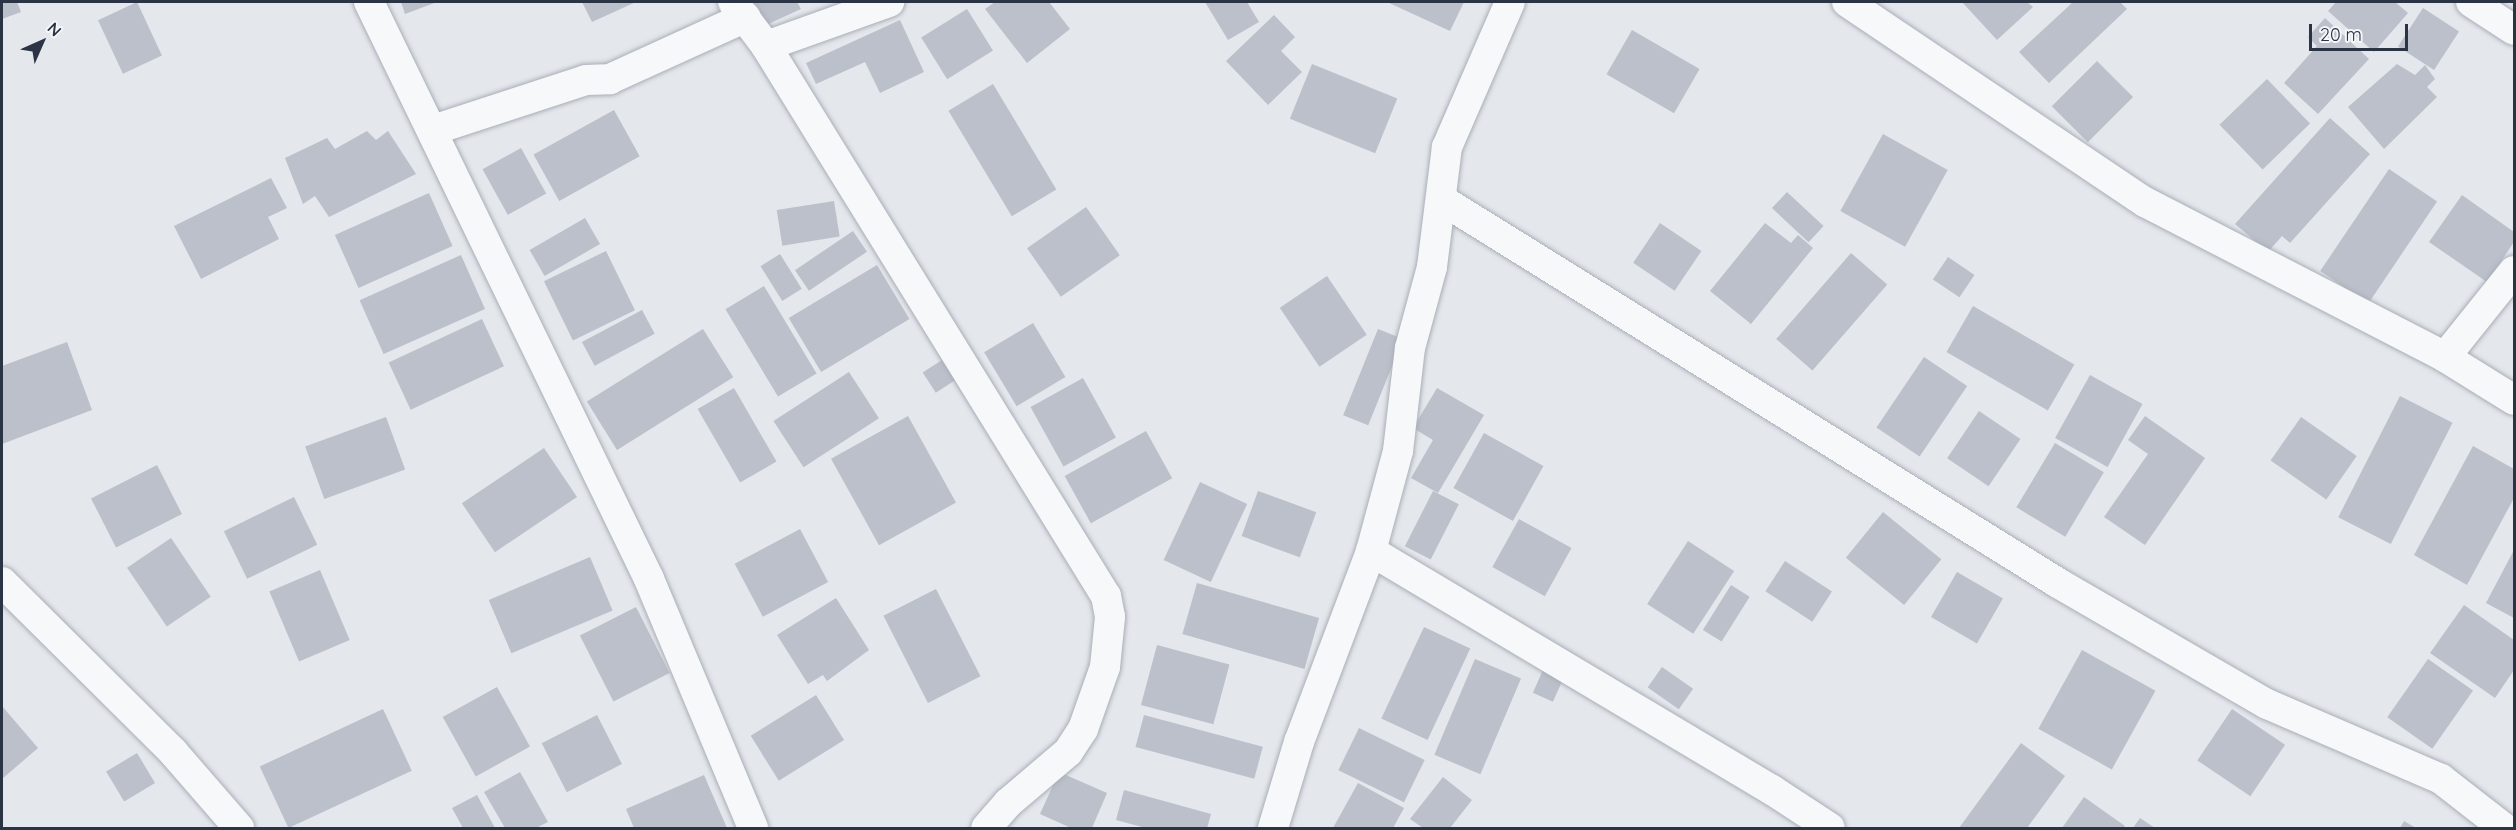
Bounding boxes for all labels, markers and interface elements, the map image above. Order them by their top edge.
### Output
north arrow [12,12,72,72]
scale bar [2312,12,2411,50]
text: N [43,18,66,40]
text: 20 m [2320,23,2362,46]

